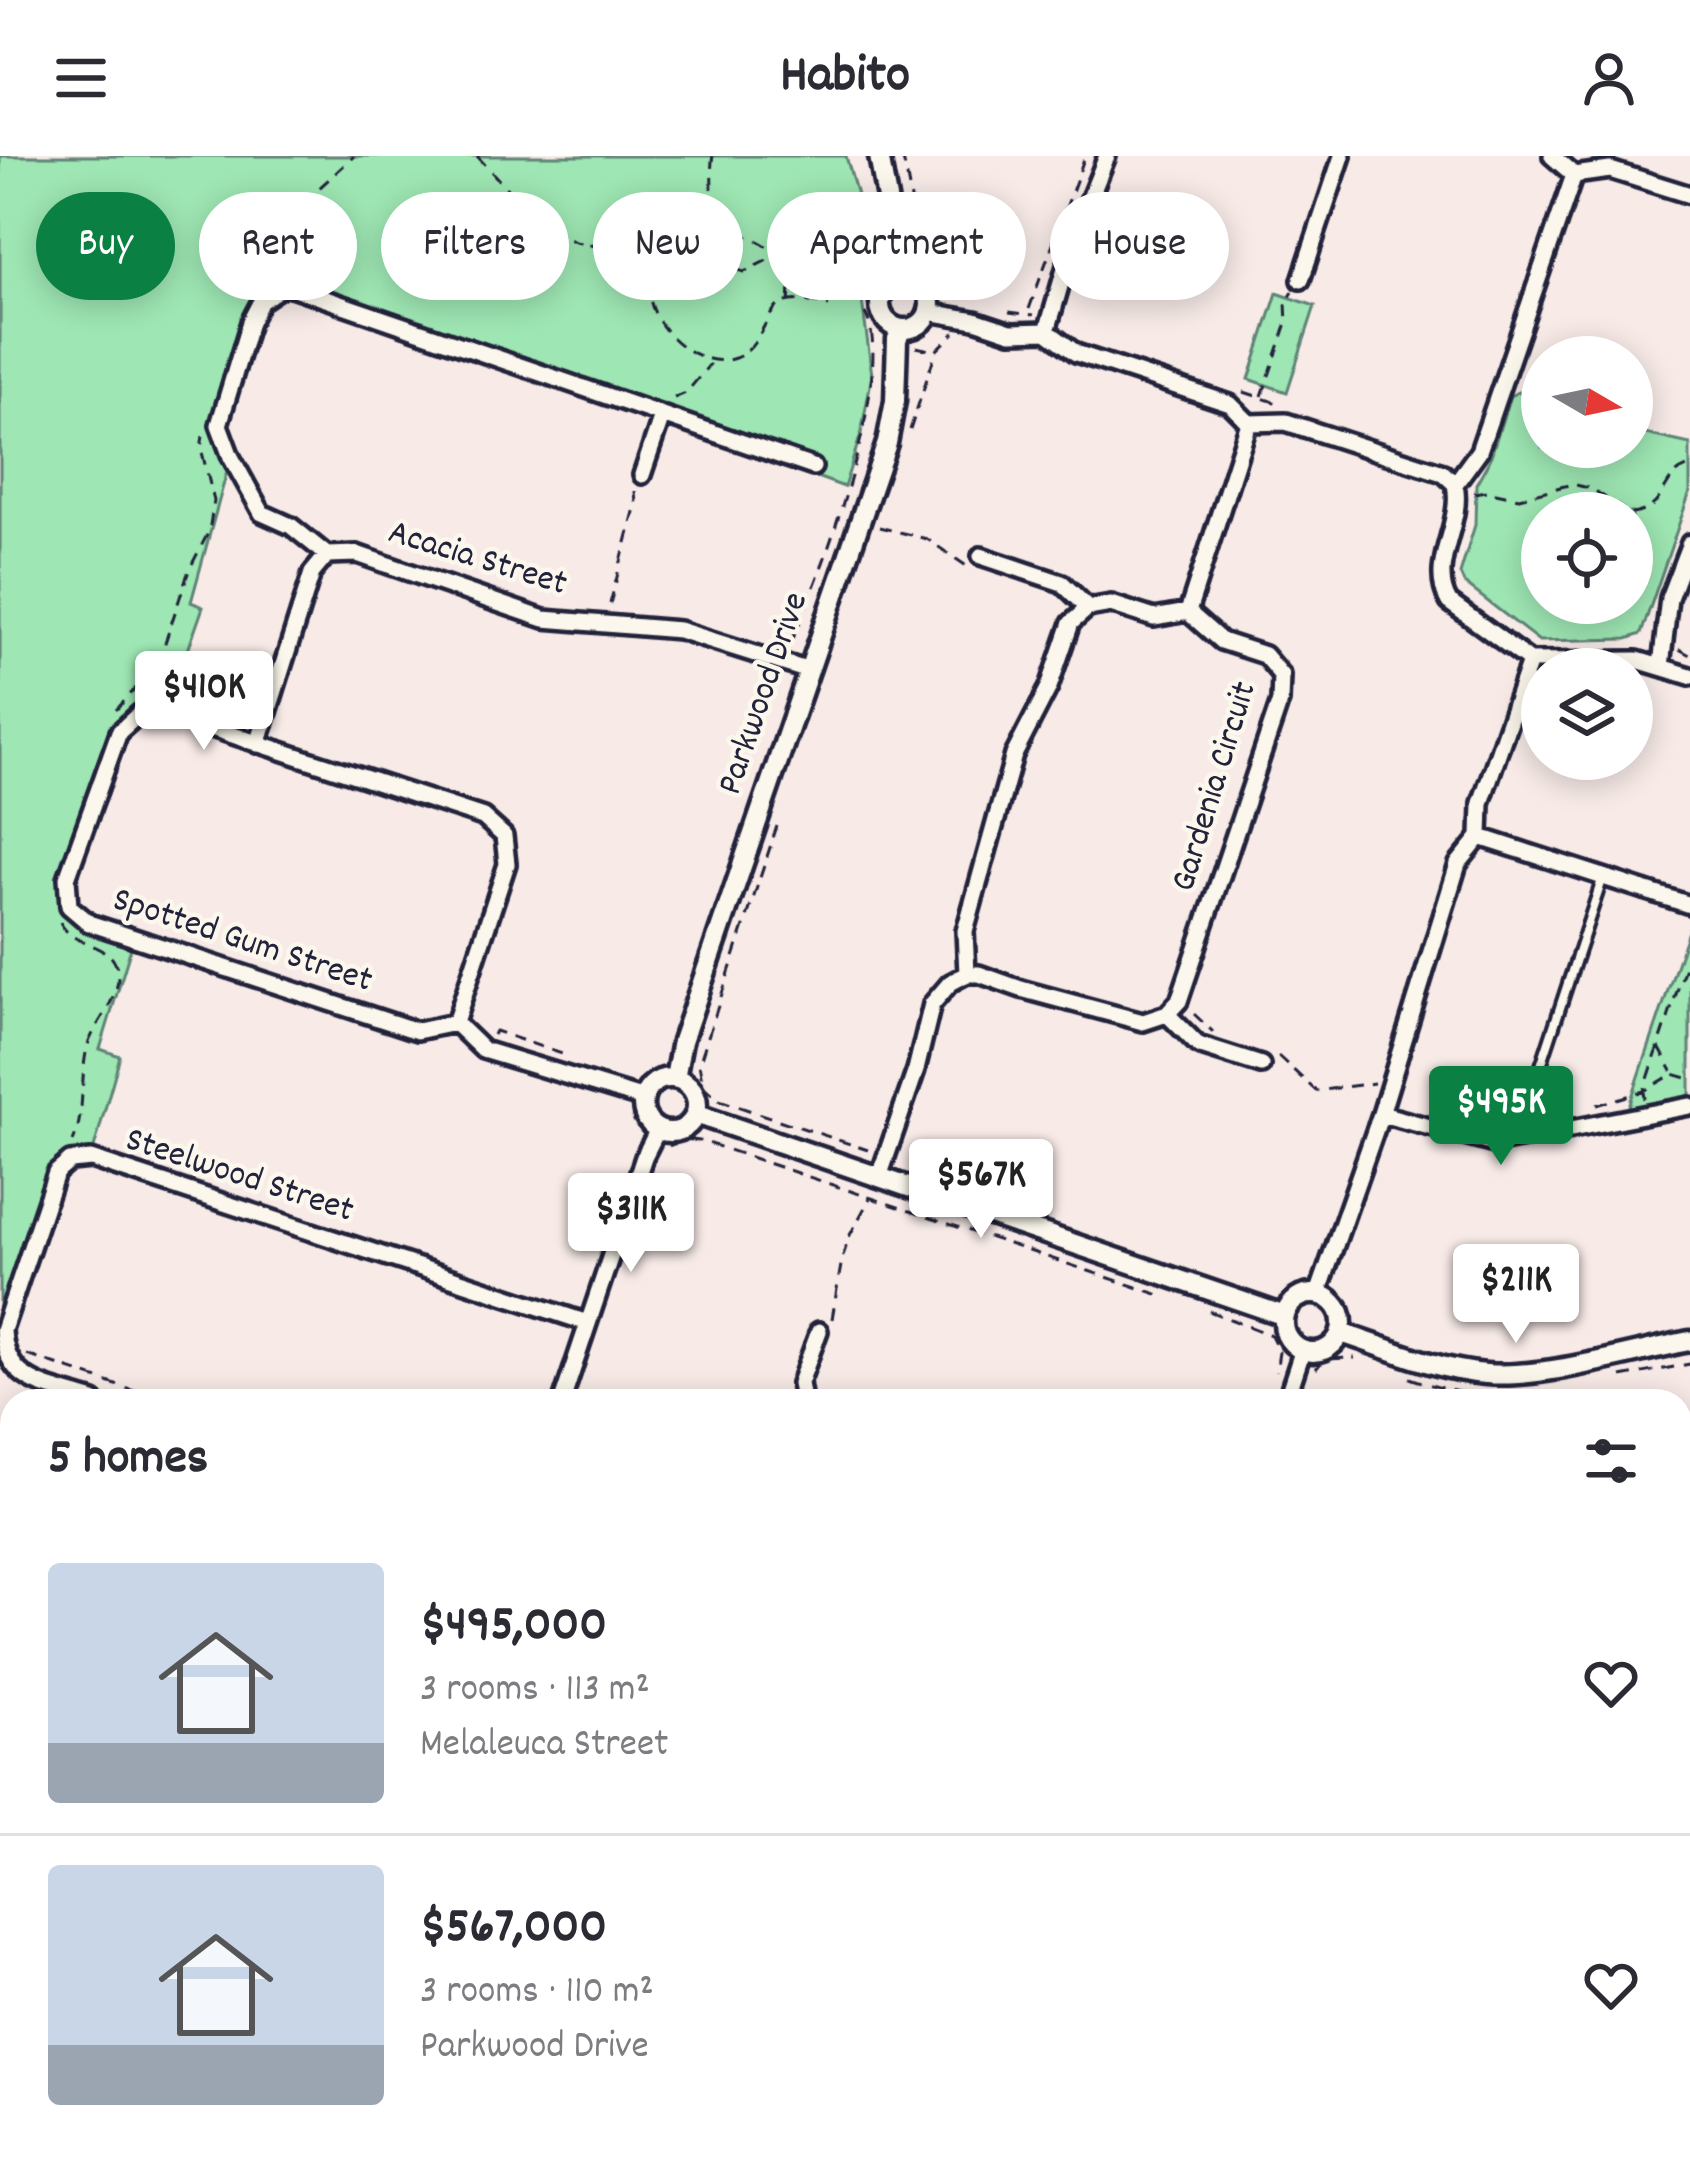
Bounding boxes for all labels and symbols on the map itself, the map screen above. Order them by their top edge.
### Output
north arrow [1521,336,1653,468]
street label: Acacia Street [381,508,573,612]
street label: Parkwood Drive [706,586,824,802]
pin: $410K [120,651,288,753]
street label: Gardenia Circuit [1159,676,1273,898]
street label: Spotted Gum Street [105,876,379,1008]
pin: $495K [1417,1066,1585,1168]
street label: Steelwood Street [118,1116,360,1238]
pin: $567K [897,1139,1065,1241]
pin: $311K [547,1173,715,1275]
pin: $211K [1432,1244,1600,1346]

